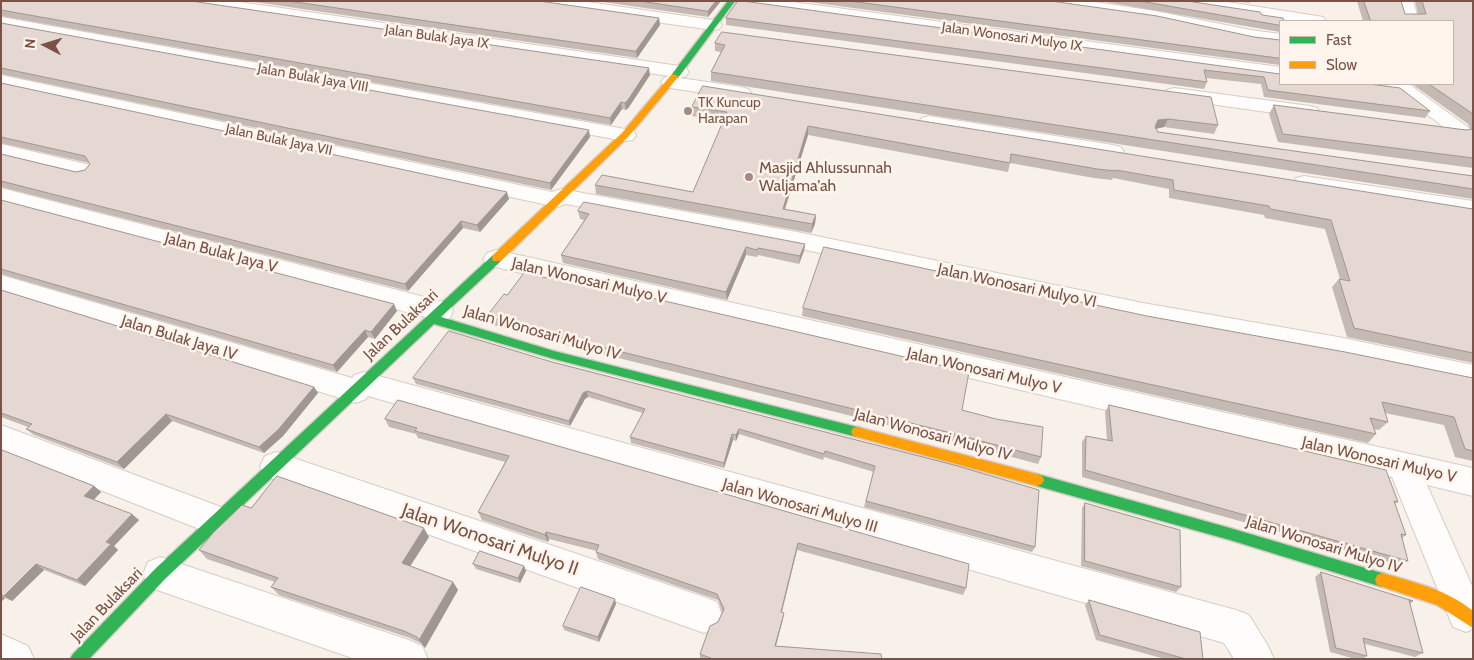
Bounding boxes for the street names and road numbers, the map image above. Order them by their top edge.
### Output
street label: Jalan Wonosari Mulyo IX [941,19,1083,55]
street label: Jalan Bulak Jaya IX [384,21,490,53]
street label: Jalan Bulak Jaya VIII [256,60,370,96]
street label: Jalan Bulak Jaya VII [224,120,334,160]
street label: Jalan Bulak Jaya V [162,229,280,277]
street label: Jalan Wonosari Mulyo V [510,254,668,308]
street label: Jalan Wonosari Mulyo VI [936,260,1098,312]
street label: Jalan Bulaksari [360,286,442,364]
street label: Jalan Wonosari Mulyo IV [461,301,623,365]
street label: Jalan Bulak Jaya IV [119,311,239,365]
street label: Jalan Wonosari Mulyo V [905,344,1063,398]
street label: Jalan Wonosari Mulyo IV [852,405,1014,465]
street label: Jalan Wonosari Mulyo V [1300,433,1458,487]
street label: Jalan Wonosari Mulyo III [720,475,880,537]
street label: Jalan Wonosari Mulyo II [399,499,581,581]
street label: Jalan Wonosari Mulyo IV [1244,512,1404,578]
street label: Jalan Bulaksari [67,564,147,646]

